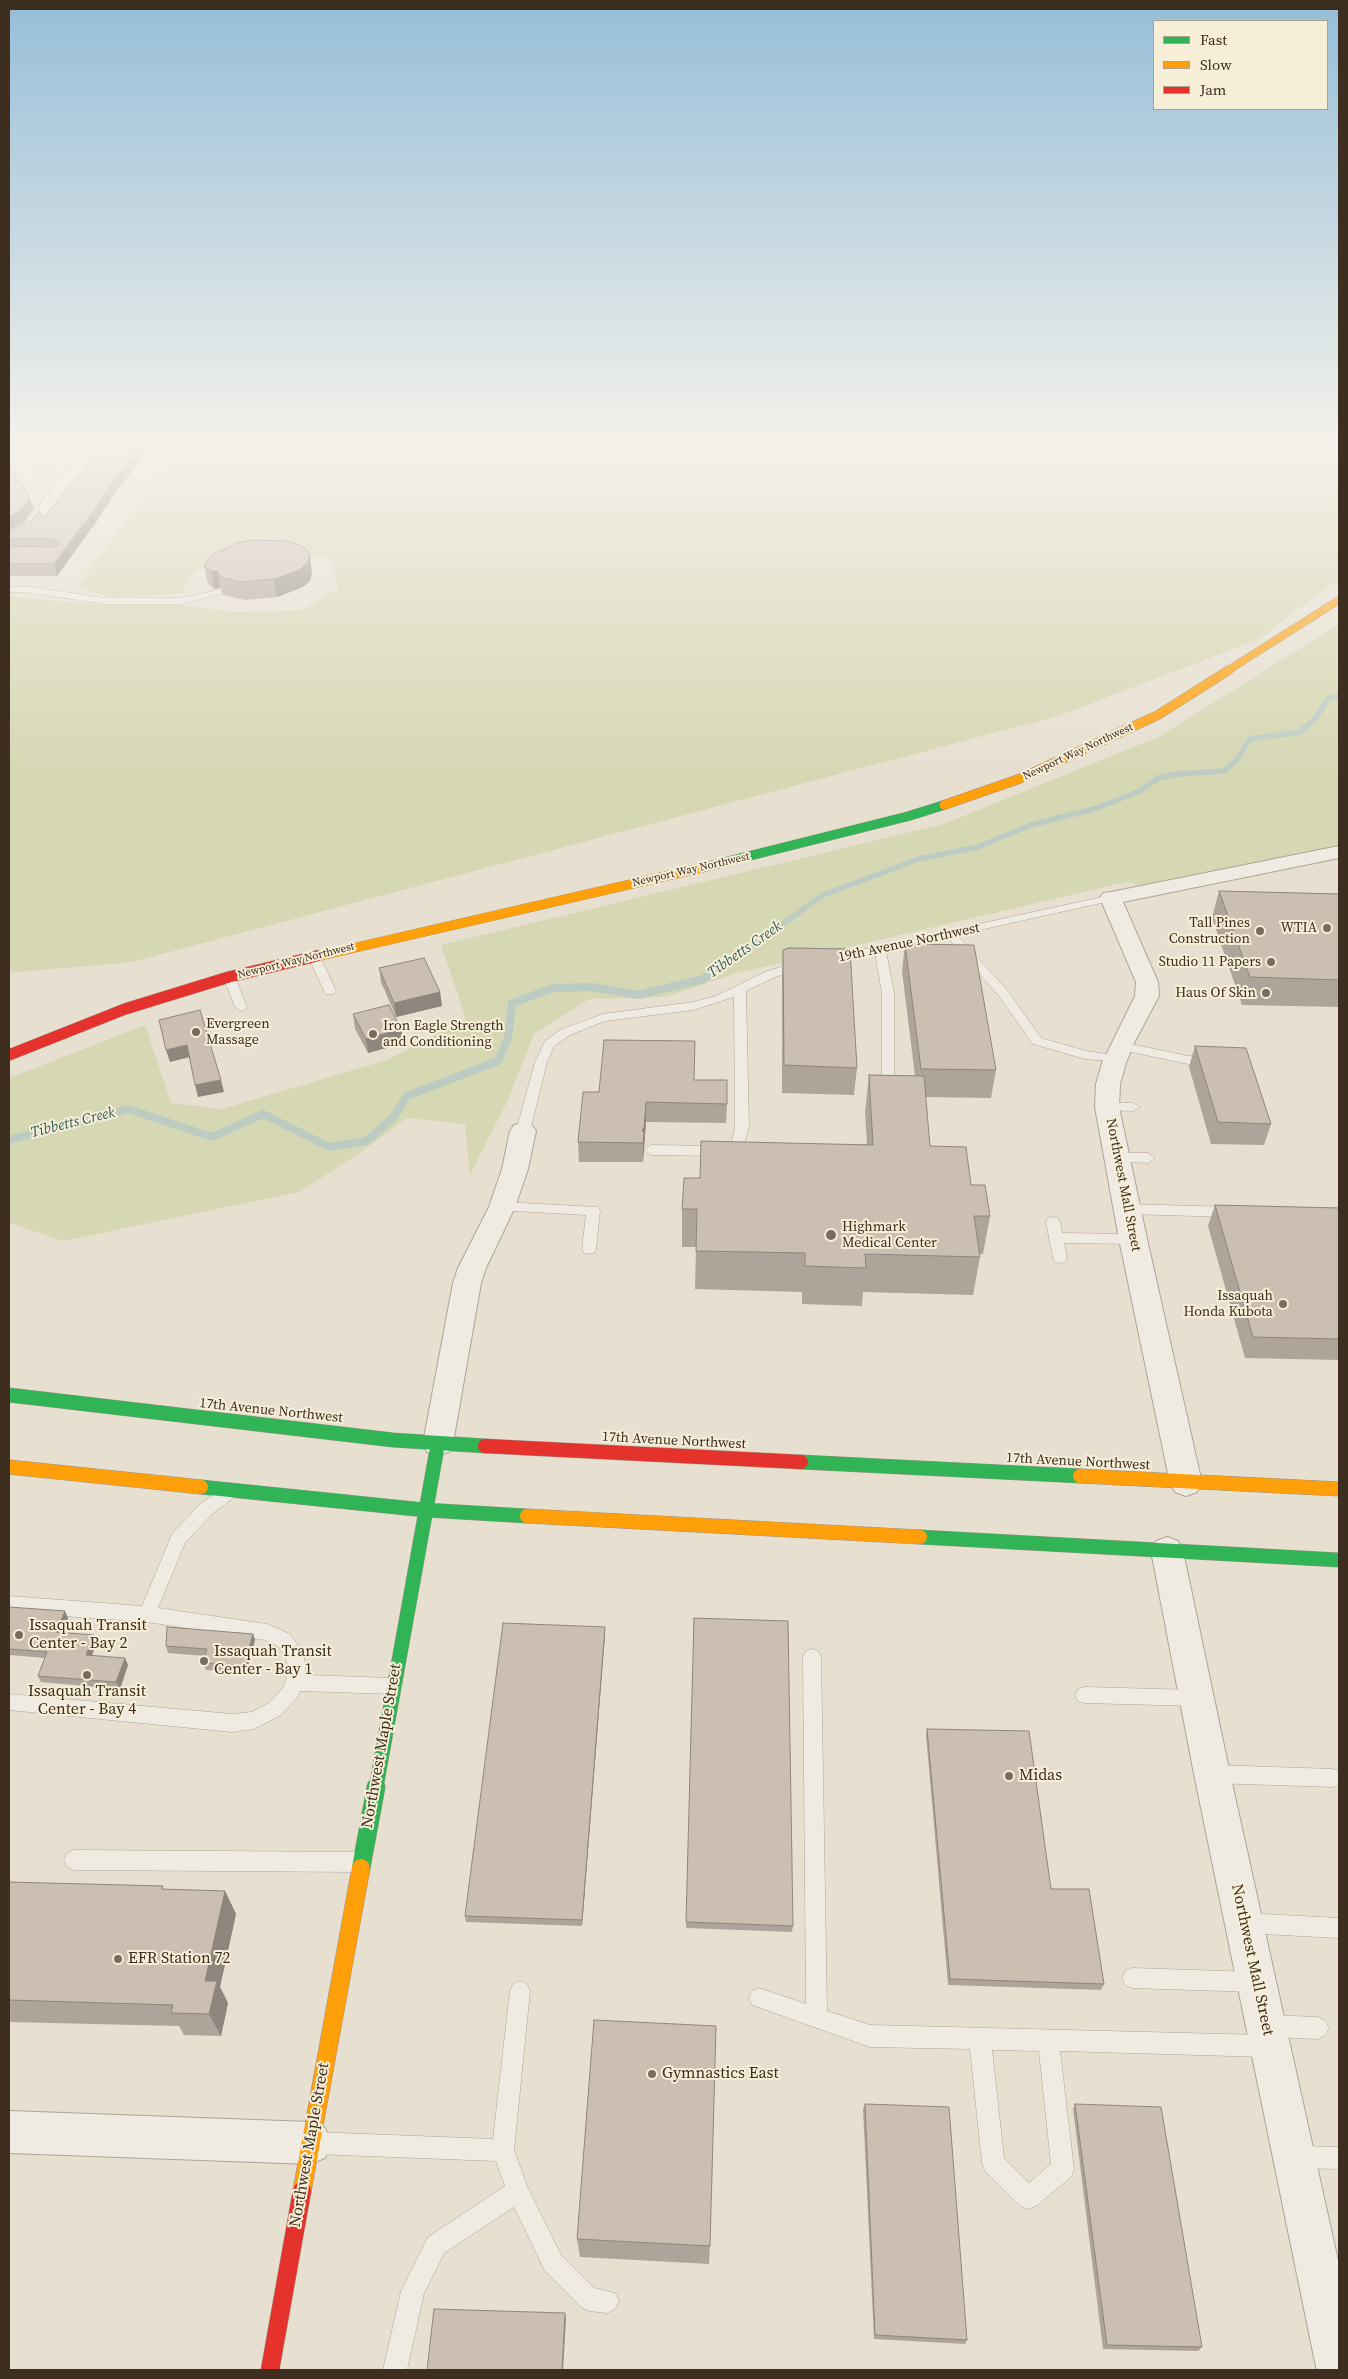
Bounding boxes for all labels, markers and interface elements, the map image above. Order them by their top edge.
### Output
legend [1153,20,1328,110]
text: Fast [1200,29,1227,50]
text: Slow [1200,54,1232,75]
text: Jam [1200,79,1226,100]
street label: Newport Way Northwest [1021,721,1135,783]
street label: Newport Way Northwest [631,850,751,890]
place label: Tall Pines Construction [1169,915,1250,948]
water label: Tibbetts Creek [704,918,786,982]
street label: 19th Avenue Northwest [837,920,981,966]
place label: WTIA [1281,920,1317,936]
marker: WTIA [1321,922,1333,934]
marker: Tall Pines Construction [1254,925,1266,937]
street label: Newport Way Northwest [236,940,356,982]
place label: Studio 11 Papers [1159,954,1261,970]
marker: Studio 11 Papers [1265,956,1277,968]
place label: Haus Of Skin [1175,985,1256,1001]
marker: Haus Of Skin [1260,987,1272,999]
place label: Evergreen Massage [206,1016,270,1048]
place label: Iron Eagle Strength and Conditioning [383,1018,504,1050]
marker: Evergreen Massage [190,1026,202,1038]
marker: Iron Eagle Strength and Conditioning [367,1028,379,1040]
water label: Tibbetts Creek [29,1104,117,1142]
street label: Northwest Mall Street [1102,1117,1144,1253]
place label: Highmark Medical Center [842,1219,937,1252]
marker: Highmark Medical Center [824,1228,838,1242]
place label: Issaquah Honda Kubota [1183,1288,1273,1320]
marker: Issaquah Honda Kubota [1277,1298,1289,1310]
street label: 17th Avenue Northwest [198,1395,344,1427]
street label: 17th Avenue Northwest [602,1429,746,1453]
street label: 17th Avenue Northwest [1006,1450,1150,1474]
place label: Issaquah Transit Center - Bay 2 [29,1616,147,1654]
marker: Issaquah Transit Center - Bay 2 [13,1629,25,1641]
place label: Issaquah Transit Center - Bay 1 [214,1642,332,1680]
marker: Issaquah Transit Center - Bay 1 [198,1655,210,1667]
street label: Northwest Maple Street [358,1662,406,1830]
marker: Issaquah Transit Center - Bay 4 [81,1669,93,1681]
place label: Issaquah Transit Center - Bay 4 [28,1682,146,1720]
place label: Midas [1019,1766,1062,1786]
marker: Midas [1003,1770,1015,1782]
street label: Northwest Mall Street [1227,1882,1277,2038]
place label: EFR Station 72 [128,1949,230,1969]
marker: EFR Station 72 [112,1953,124,1965]
street label: Northwest Maple Street [286,2061,334,2229]
place label: Gymnastics East [662,2064,779,2084]
marker: Gymnastics East [646,2068,658,2080]

